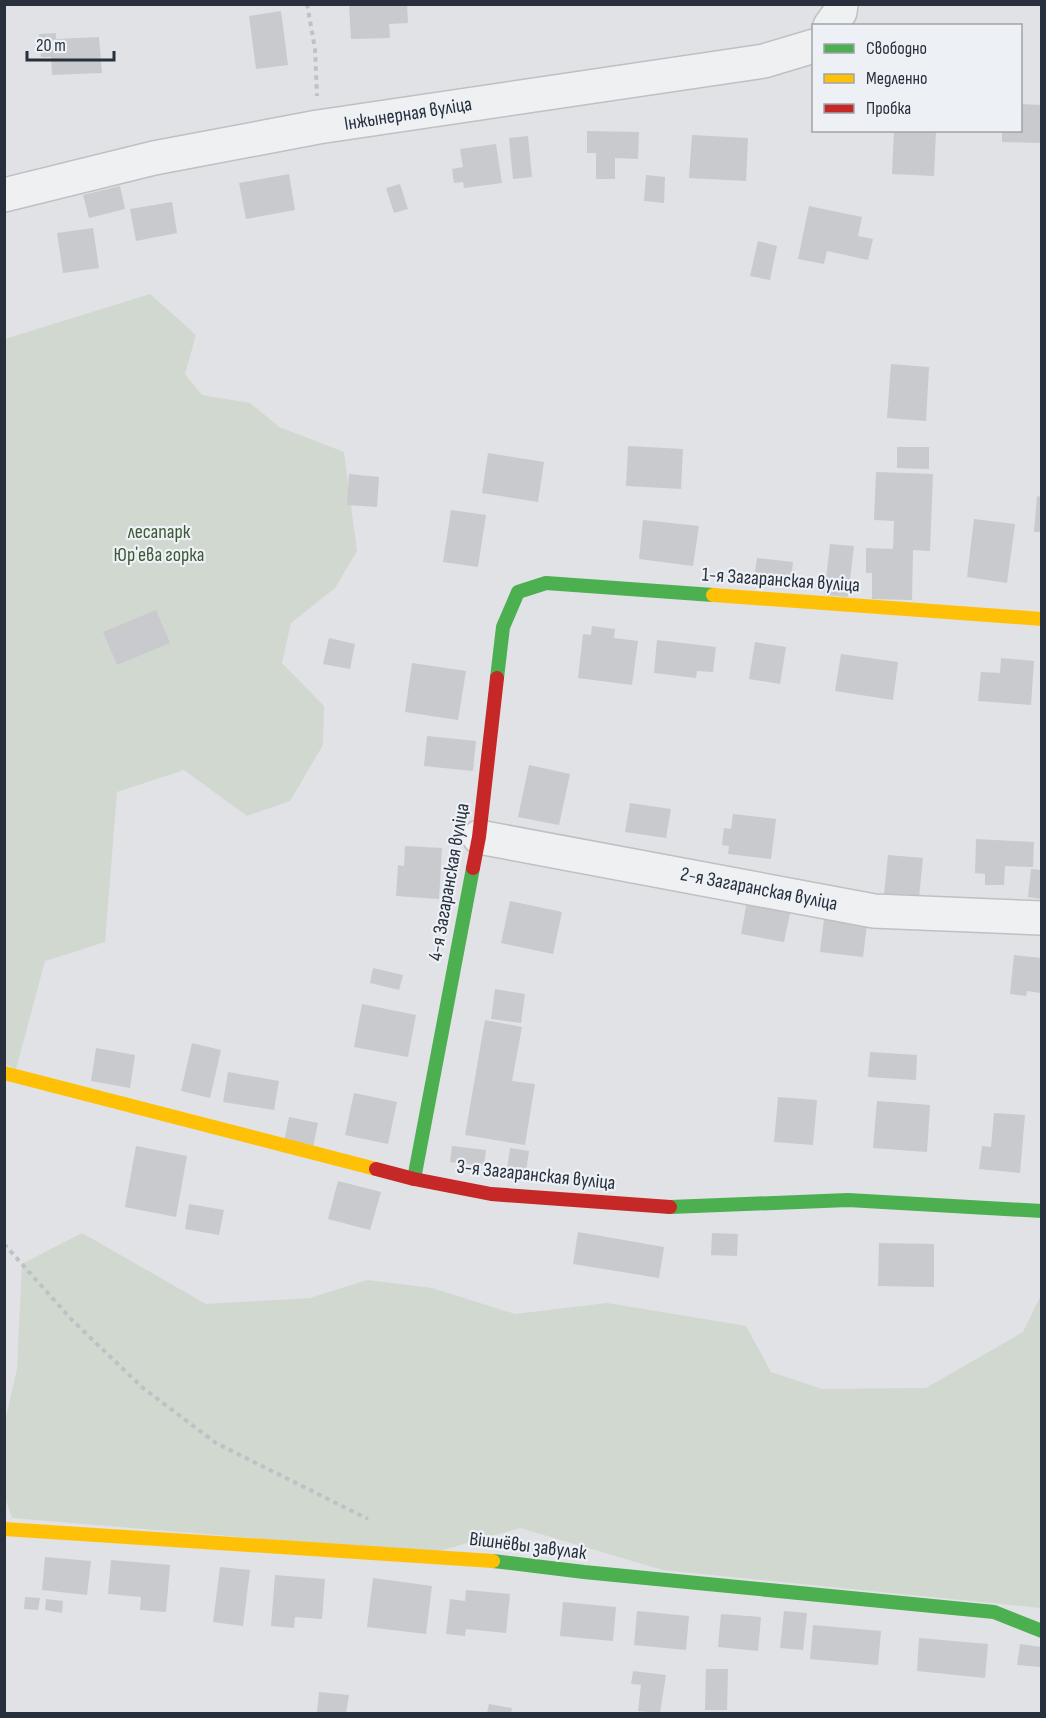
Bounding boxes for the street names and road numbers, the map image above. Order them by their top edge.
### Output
street label: Інжынерная вуліца [342,92,474,136]
street label: 1-я Загаранская вуліца [701,563,861,597]
street label: 4-я Загаранская вуліца [423,801,475,963]
street label: 2-я Загаранская вуліца [678,862,840,916]
street label: 3-я Загаранская вуліца [455,1155,617,1195]
street label: Вішнёвы завулак [468,1527,588,1565]

